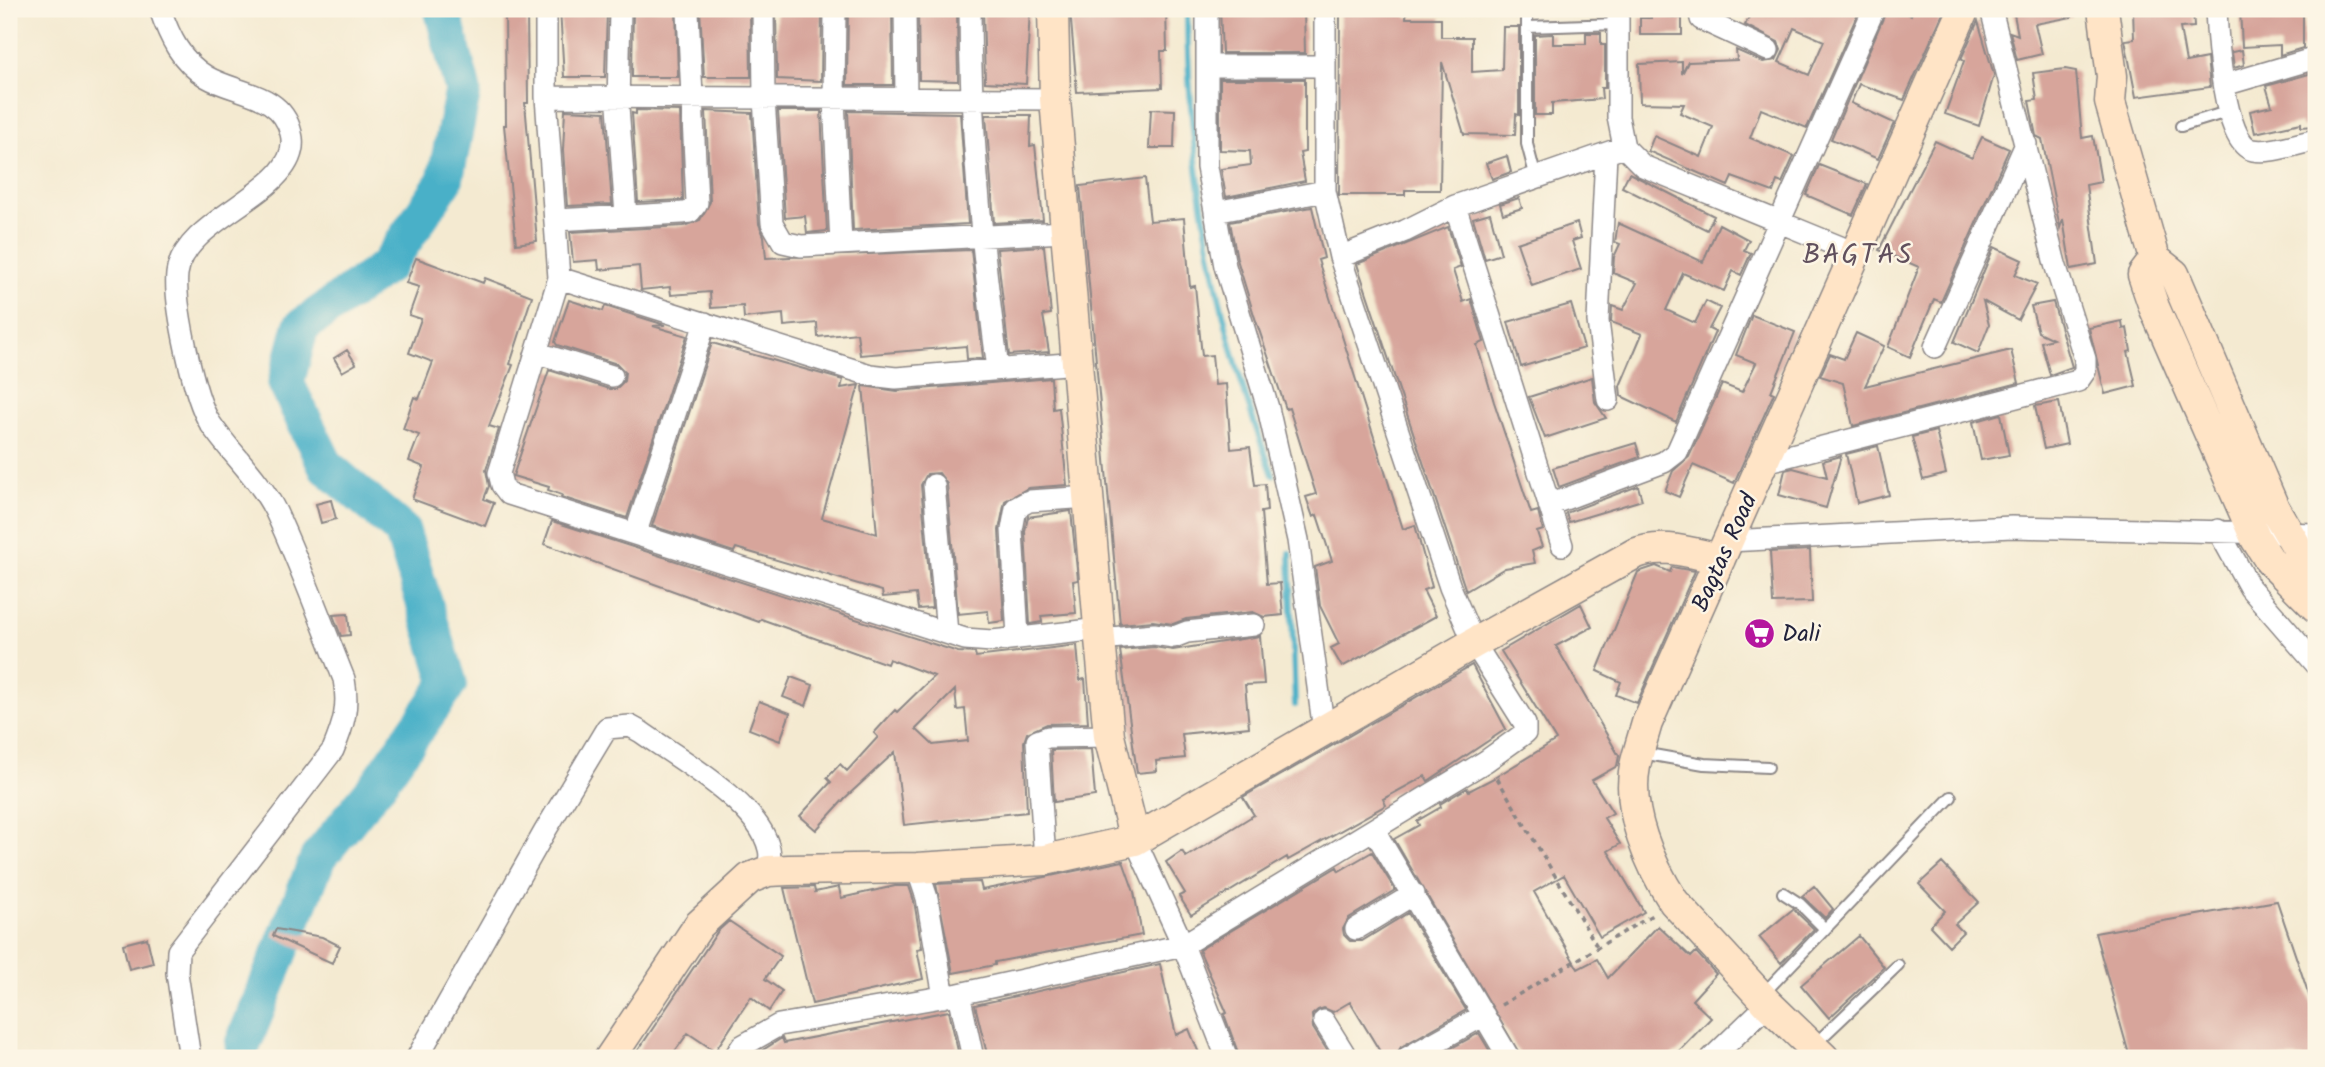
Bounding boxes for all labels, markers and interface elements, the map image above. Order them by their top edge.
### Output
district label: BAGTAS [1803,233,1913,278]
street label: Bagtas Road [1682,486,1769,618]
place label: Dali [1782,615,1822,654]
supermarket icon: Dali [1742,616,1776,650]

